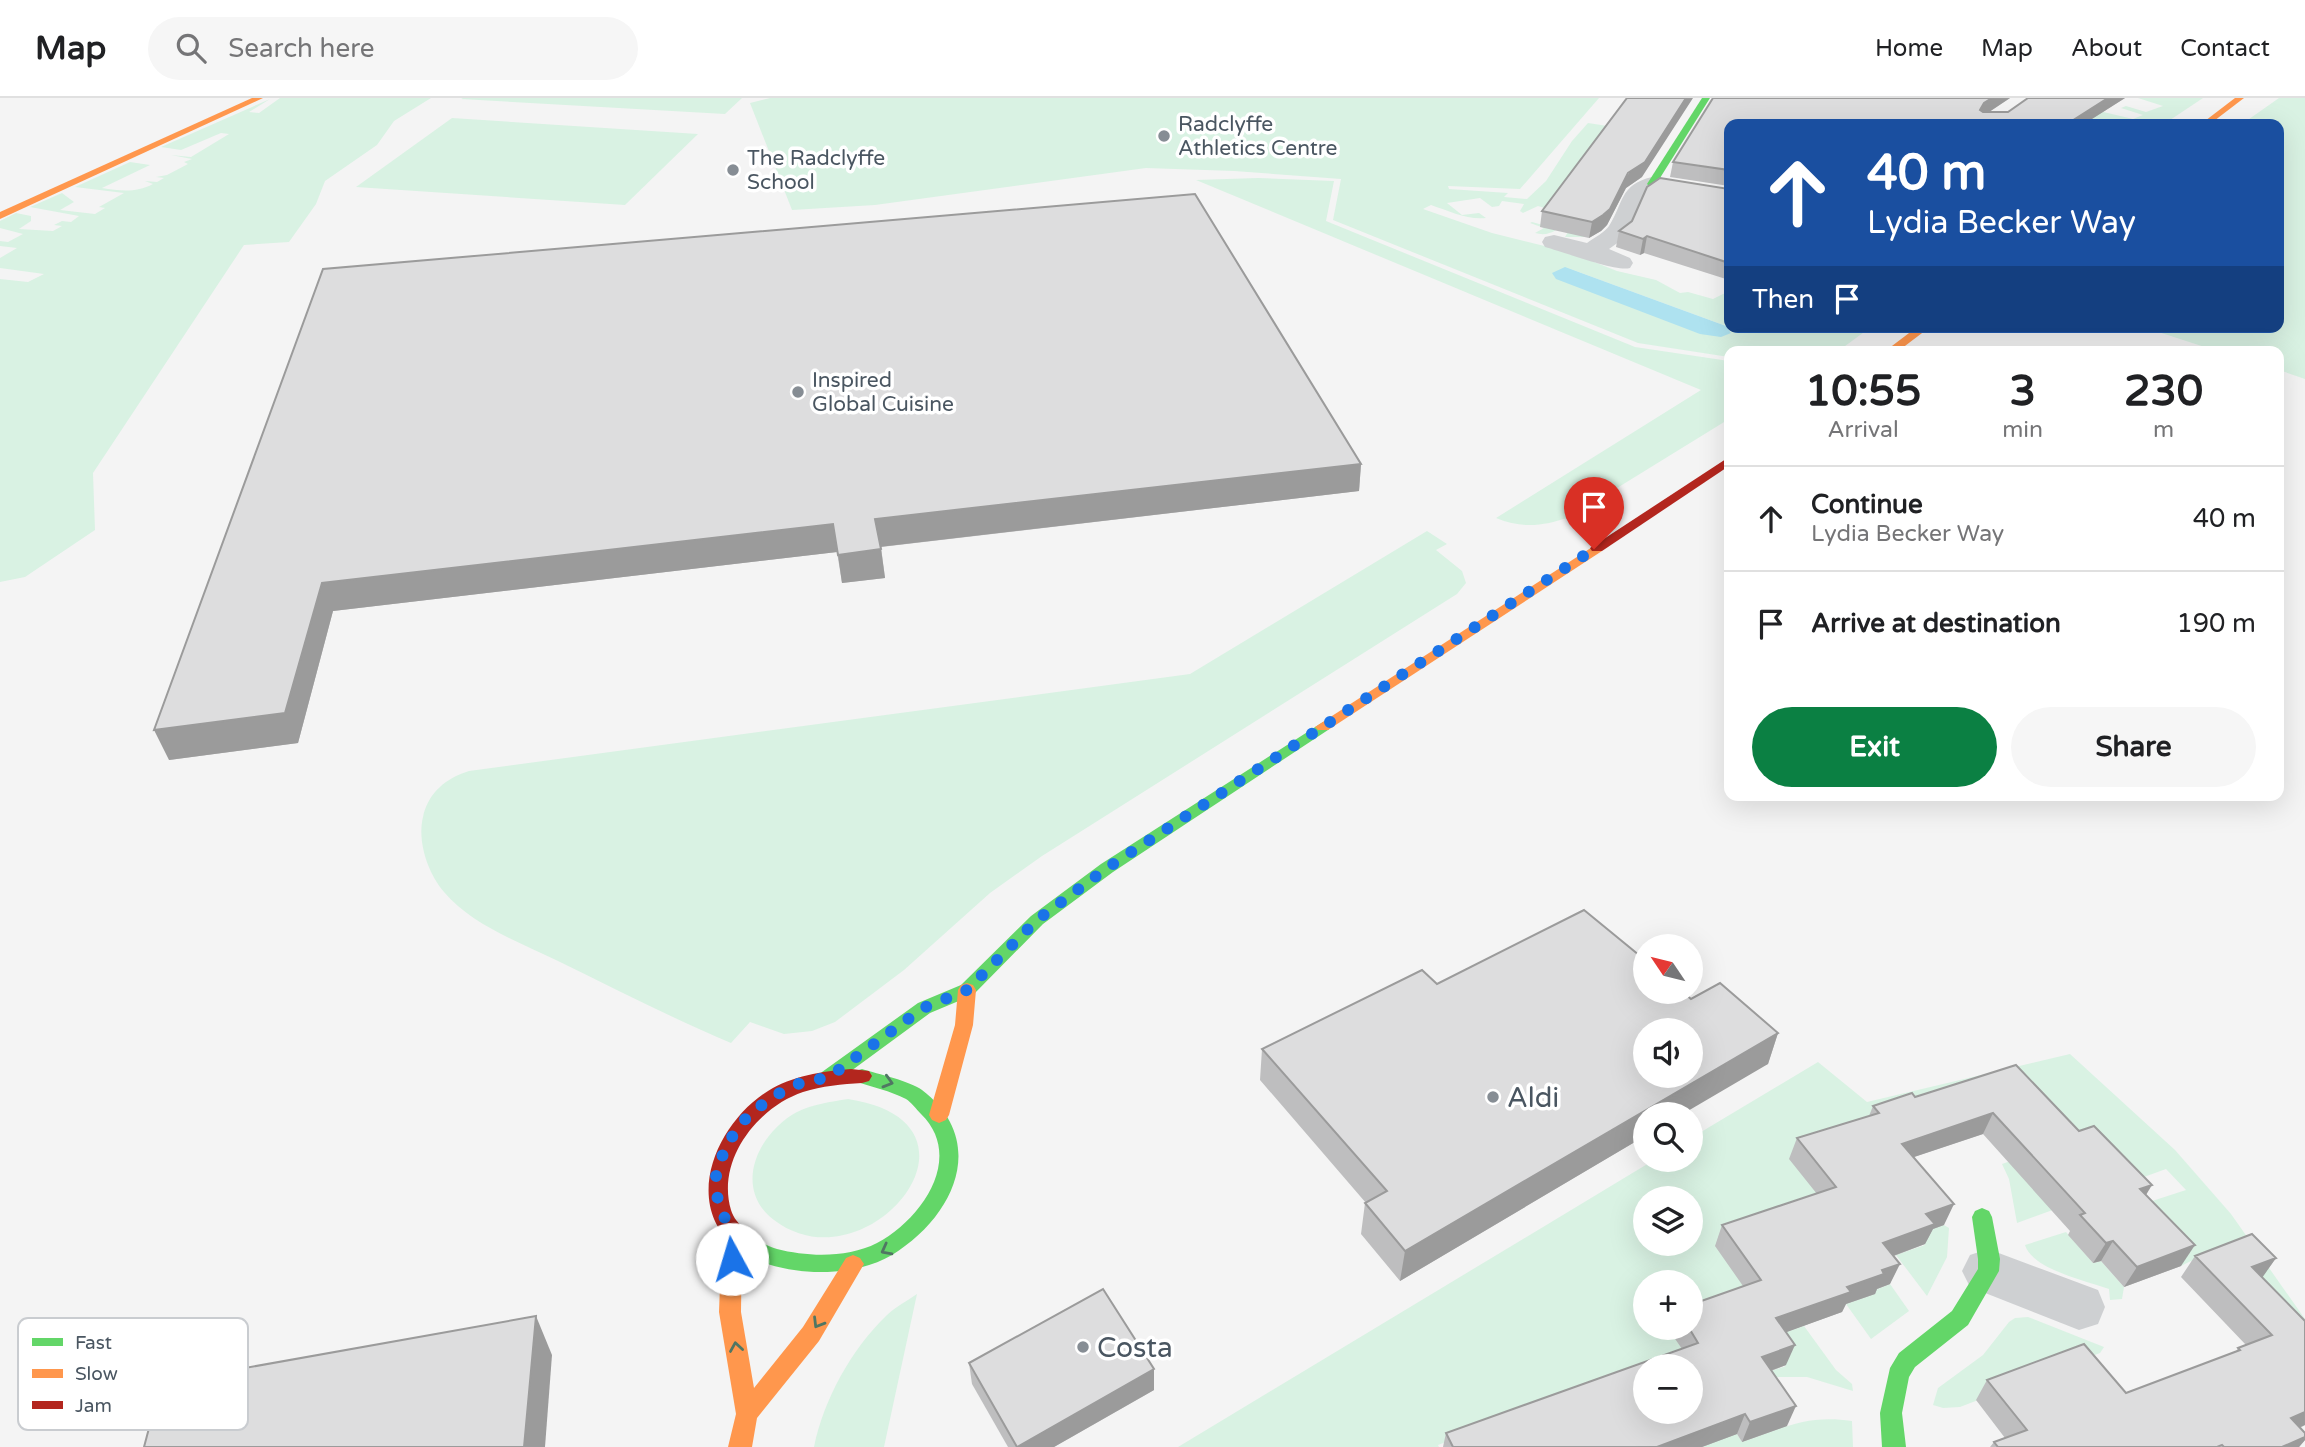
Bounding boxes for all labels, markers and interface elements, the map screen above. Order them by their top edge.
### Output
search box [148,17,638,80]
text: Map [35,29,106,68]
icon: search [172,29,210,67]
text: Search here [228,33,374,64]
text: Home [1875,34,1943,63]
text: Map [1981,34,2033,63]
text: About [2071,34,2142,63]
text: Contact [2180,34,2270,63]
place label: Radclyffe Athletics Centre [1178,112,1338,161]
marker: Radclyffe Athletics Centre [1156,128,1172,144]
text: 40 m [1867,144,1986,203]
place label: The Radclyffe School [747,146,885,195]
icon: ahead [1752,147,1843,238]
marker: The Radclyffe School [725,162,741,178]
text: Lydia Becker Way [1867,204,2136,242]
icon: arrive [1828,280,1866,318]
text: Then [1752,284,1814,315]
text: 10:55 [1805,366,1921,417]
text: 3 [2009,366,2036,417]
text: 230 [2124,366,2203,417]
place label: Inspired Global Cuisine [812,368,954,417]
marker: Inspired Global Cuisine [790,384,806,400]
text: Arrival [1828,416,1899,444]
text: min [2002,416,2043,444]
text: m [2153,416,2174,444]
pin [1564,477,1624,549]
icon: arrive [1575,488,1613,526]
text: Continue [1811,489,1923,520]
icon: ahead [1752,500,1790,538]
text: 40 m [2193,503,2256,534]
text: Lydia Becker Way [1811,520,2004,548]
icon: arrive [1752,605,1790,643]
text: Arrive at destination [1811,608,2061,639]
text: 190 m [2176,608,2256,639]
button: Exit [1752,707,1997,787]
button: Share [2011,707,2256,787]
north arrow [1633,934,1703,1004]
map controls [1633,934,1703,1424]
button: sound [1633,1018,1703,1088]
one-way arrow [881,1074,893,1088]
place label: Aldi [1507,1081,1559,1115]
marker: Aldi [1485,1089,1501,1105]
button: search [1633,1102,1703,1172]
button: layers [1633,1186,1703,1256]
position arrow [695,1222,769,1296]
one-way arrow [881,1242,893,1255]
button: + [1633,1270,1703,1340]
one-way arrow [813,1315,826,1328]
legend [18,1318,248,1430]
place label: Costa [1097,1331,1173,1365]
text: Fast [75,1332,112,1354]
marker: Costa [1075,1339,1091,1355]
one-way arrow [729,1341,744,1353]
button: − [1633,1354,1703,1424]
text: Slow [75,1363,118,1385]
text: Jam [75,1395,112,1417]

